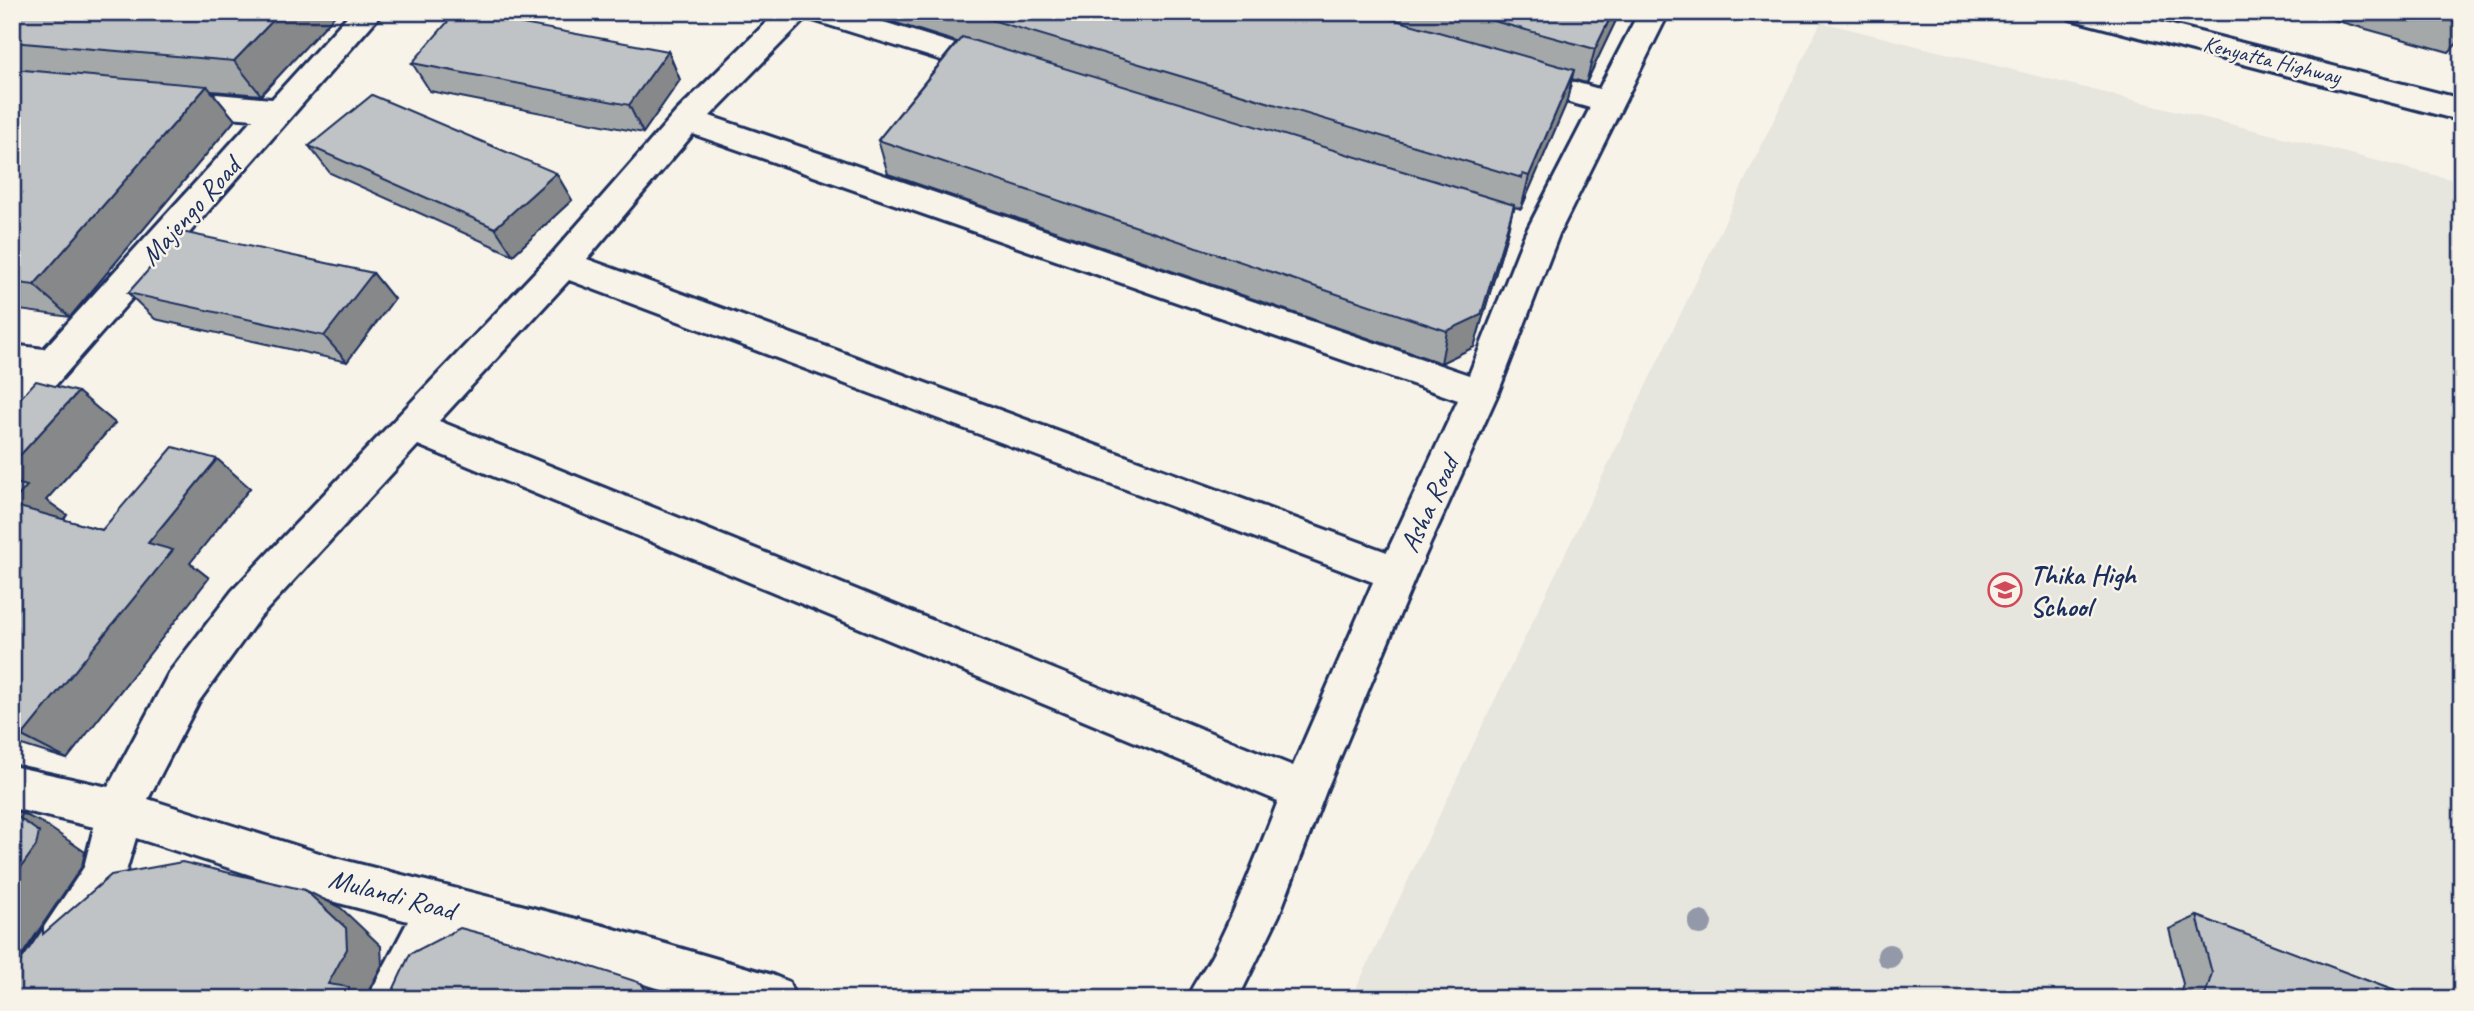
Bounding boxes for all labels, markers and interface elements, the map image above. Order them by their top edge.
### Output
street label: Kenyatta Highway [2200,29,2346,92]
street label: Majengo Road [132,147,250,272]
street label: Asha Road [1392,447,1468,558]
place label: Thika High School [2030,557,2138,624]
school or university icon: Thika High School [1986,571,2024,609]
street label: Mulandi Road [325,860,463,929]

